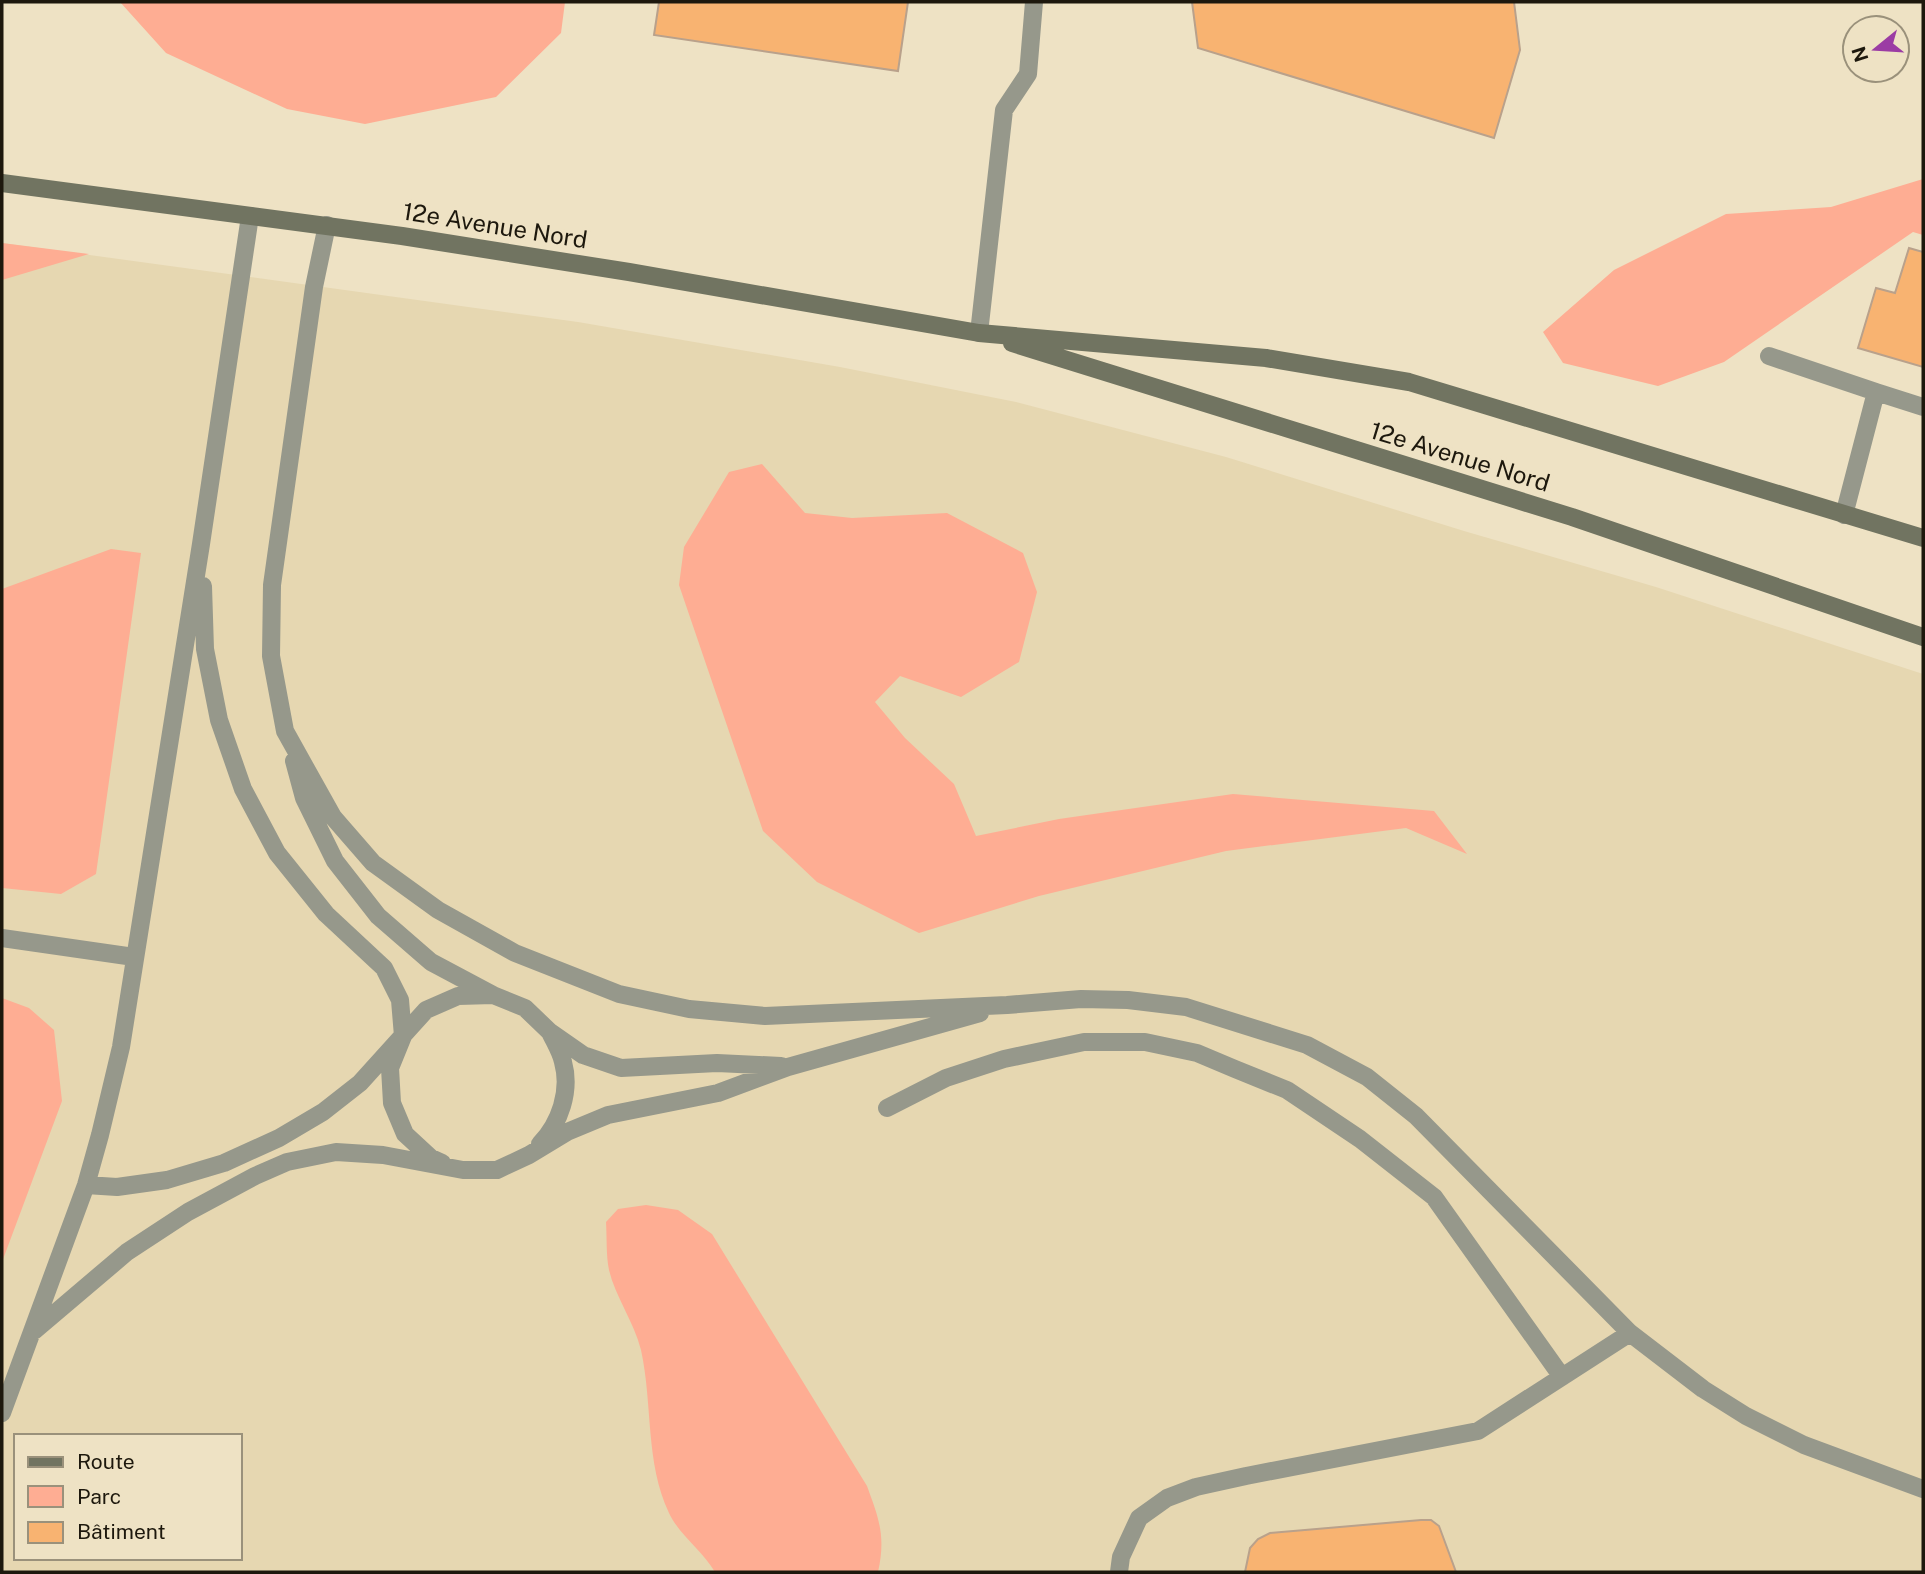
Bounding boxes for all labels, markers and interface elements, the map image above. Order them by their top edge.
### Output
north arrow [1841,14,1911,84]
text: N [1847,44,1873,65]
street label: 12e Avenue Nord [401,197,589,253]
street label: 12e Avenue Nord [1367,415,1554,497]
legend [14,1434,242,1560]
text: Route [77,1449,135,1474]
text: Parc [77,1484,121,1509]
text: Bâtiment [77,1519,166,1544]

